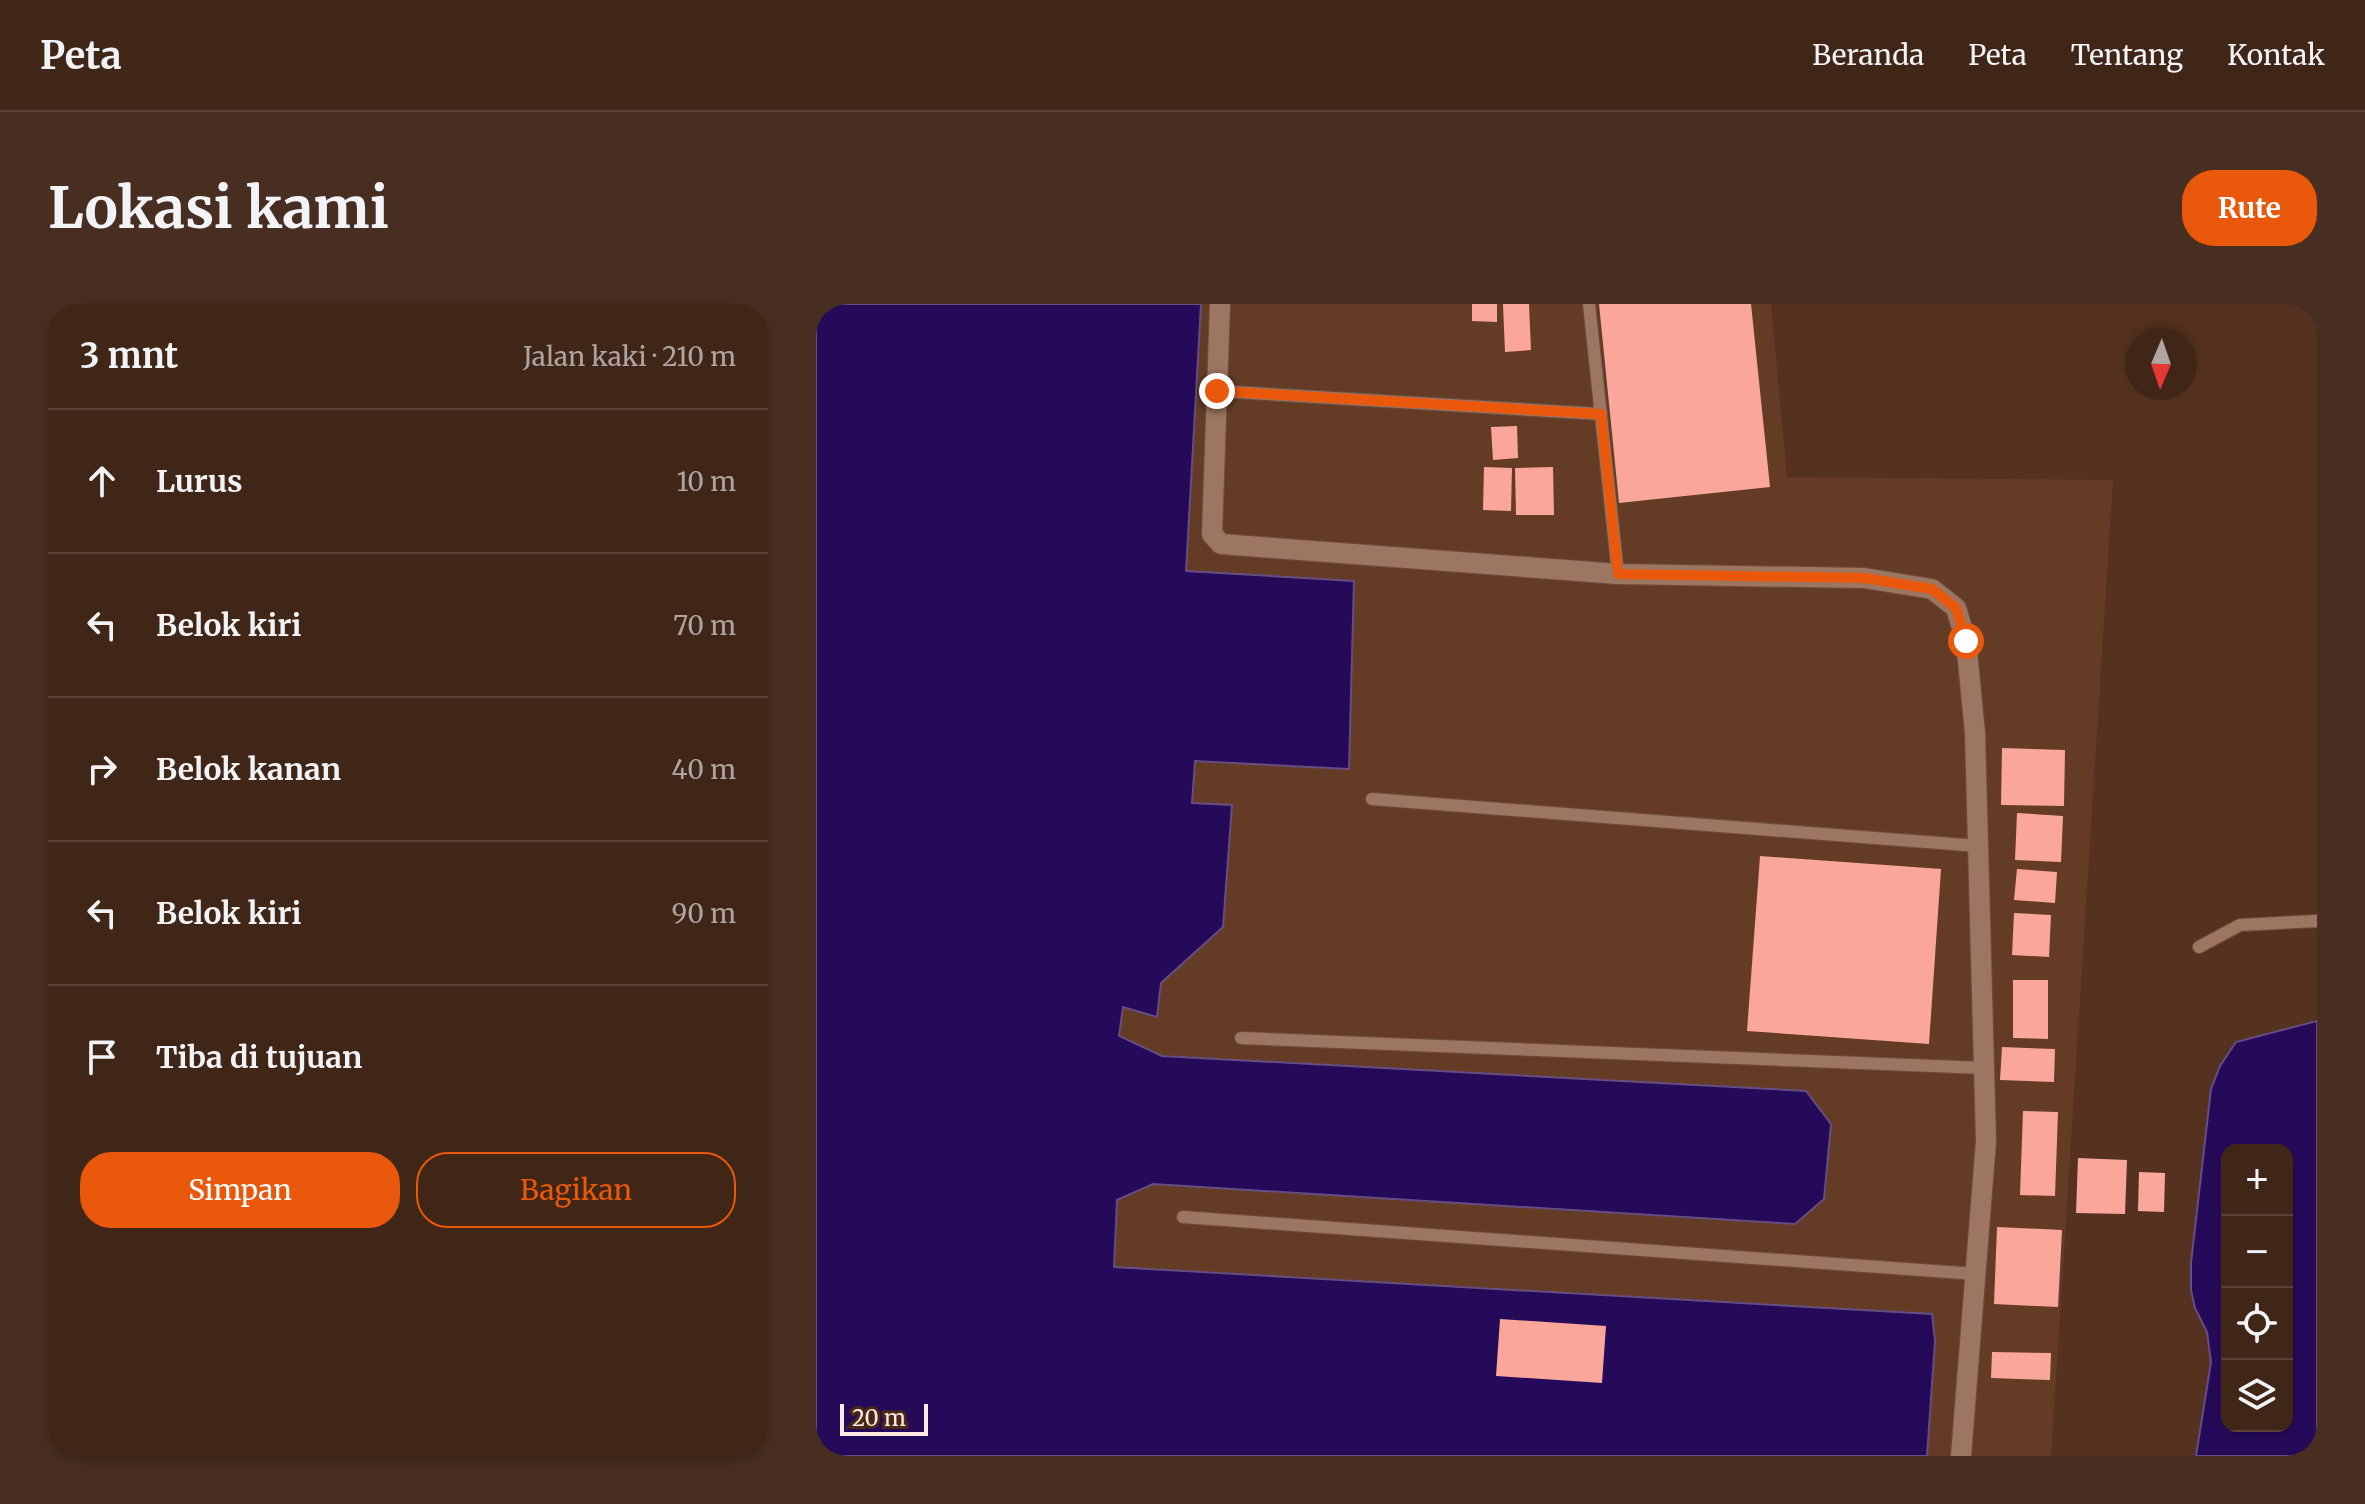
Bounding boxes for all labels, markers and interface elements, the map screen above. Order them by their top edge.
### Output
text: Peta [40,32,122,79]
text: Beranda [1812,37,1924,73]
text: Peta [1968,37,2027,73]
text: Tentang [2071,37,2183,73]
text: Kontak [2227,37,2325,73]
button: Rute [2182,170,2317,246]
text: Lokasi kami [48,173,389,243]
north arrow [2125,328,2197,400]
text: 3 mnt [80,335,178,377]
text: Jalan kaki · 210 m [523,340,736,373]
route end [1199,373,1235,409]
icon: ahead [80,459,124,503]
text: Lurus [156,462,243,500]
text: 10 m [677,465,736,498]
icon: left [80,603,124,647]
text: Belok kiri [156,606,302,644]
text: 70 m [673,609,736,642]
route start [1948,623,1984,659]
icon: right [80,747,124,791]
text: Belok kanan [156,750,341,788]
text: 40 m [672,753,736,786]
icon: left [80,891,124,935]
text: Belok kiri [156,894,302,932]
text: 90 m [672,897,736,930]
icon: arrive [80,1035,124,1079]
text: Tiba di tujuan [156,1038,362,1076]
map controls [2221,1144,2293,1432]
button: + [2221,1144,2293,1216]
button: Simpan [80,1152,400,1228]
button: Bagikan [416,1152,736,1228]
button: − [2221,1216,2293,1288]
button: locate [2221,1288,2293,1360]
button: layers [2221,1360,2293,1432]
scale bar [840,1400,928,1436]
text: 20 m [852,1404,906,1432]

